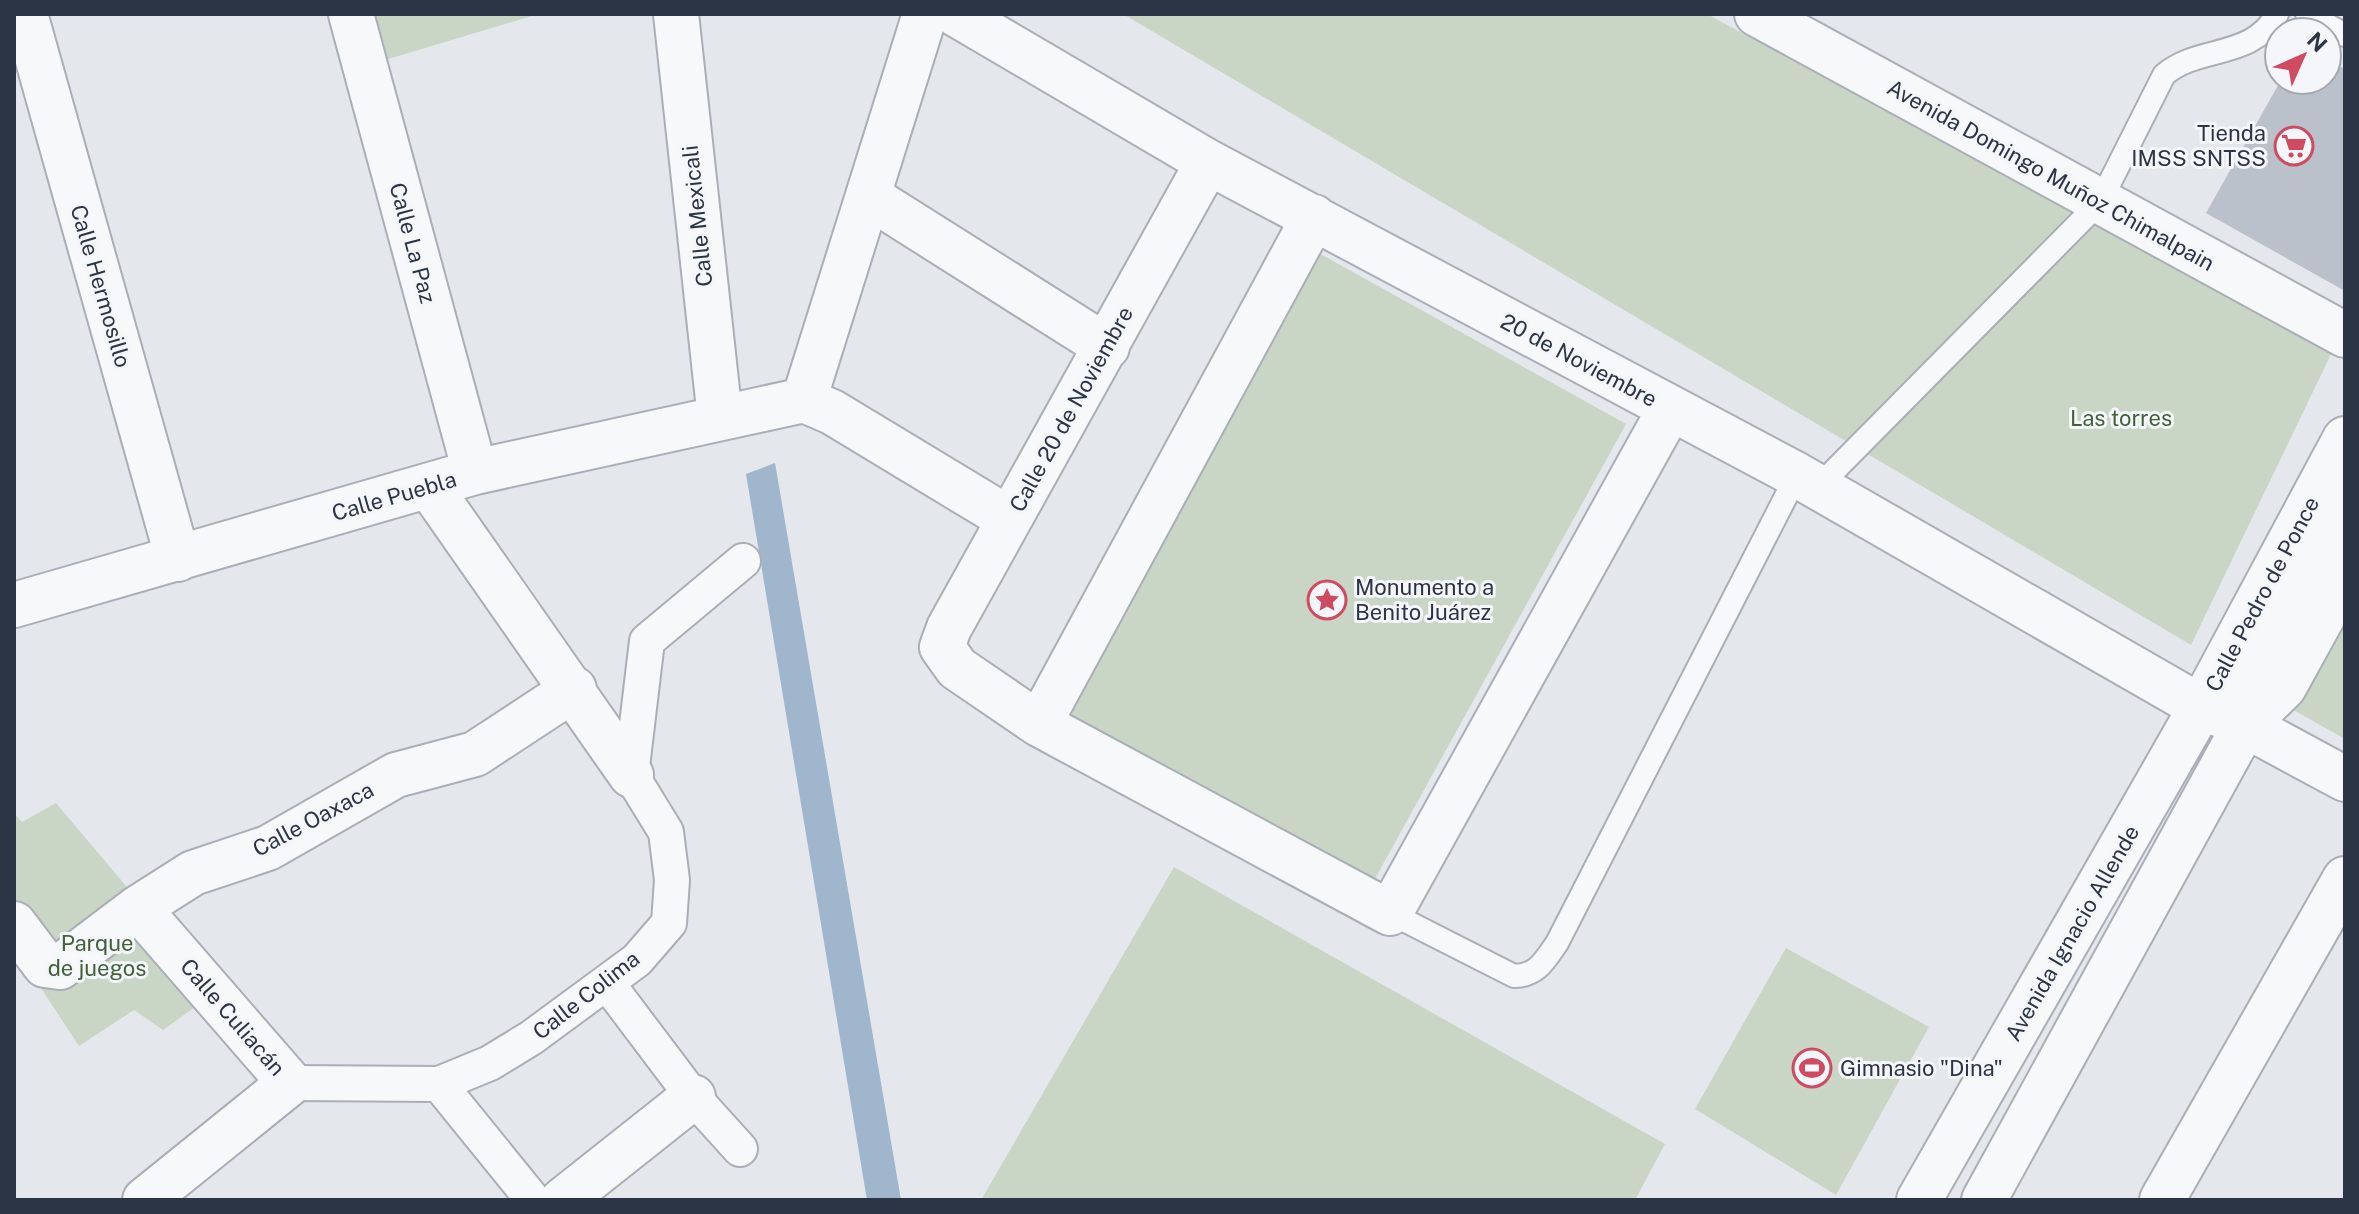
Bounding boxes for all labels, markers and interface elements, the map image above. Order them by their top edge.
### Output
north arrow [2263,16,2343,96]
text: N [2302,27,2332,57]
street label: Avenida Domingo Muñoz Chimalpain [1883,74,2219,276]
place label: Tienda IMSS SNTSS [2131,120,2266,171]
supermarket icon: Tienda IMSS SNTSS [2273,125,2315,167]
street label: Calle Mexicali [677,144,717,288]
street label: Calle La Paz [384,180,442,306]
street label: Calle Hermosillo [65,202,137,370]
street label: Calle 20 de Noviembre [1004,302,1138,516]
street label: 20 de Noviembre [1496,308,1662,412]
park label: Las torres [2070,405,2172,431]
street label: Calle Puebla [329,466,459,526]
street label: Calle Pedro de Ponce [2200,492,2324,696]
place label: Monumento a Benito Juárez [1355,574,1494,625]
place icon: Monumento a Benito Juárez [1306,579,1348,621]
street label: Calle Oaxaca [248,776,378,862]
street label: Avenida Ignacio Allende [2000,821,2144,1045]
park label: Parque de juegos [48,930,146,981]
street label: Calle Colima [528,945,644,1045]
street label: Calle Culiacán [175,953,291,1081]
sports icon: Gimnasio "Dina" [1791,1047,1833,1089]
place label: Gimnasio "Dina" [1840,1055,2003,1081]

